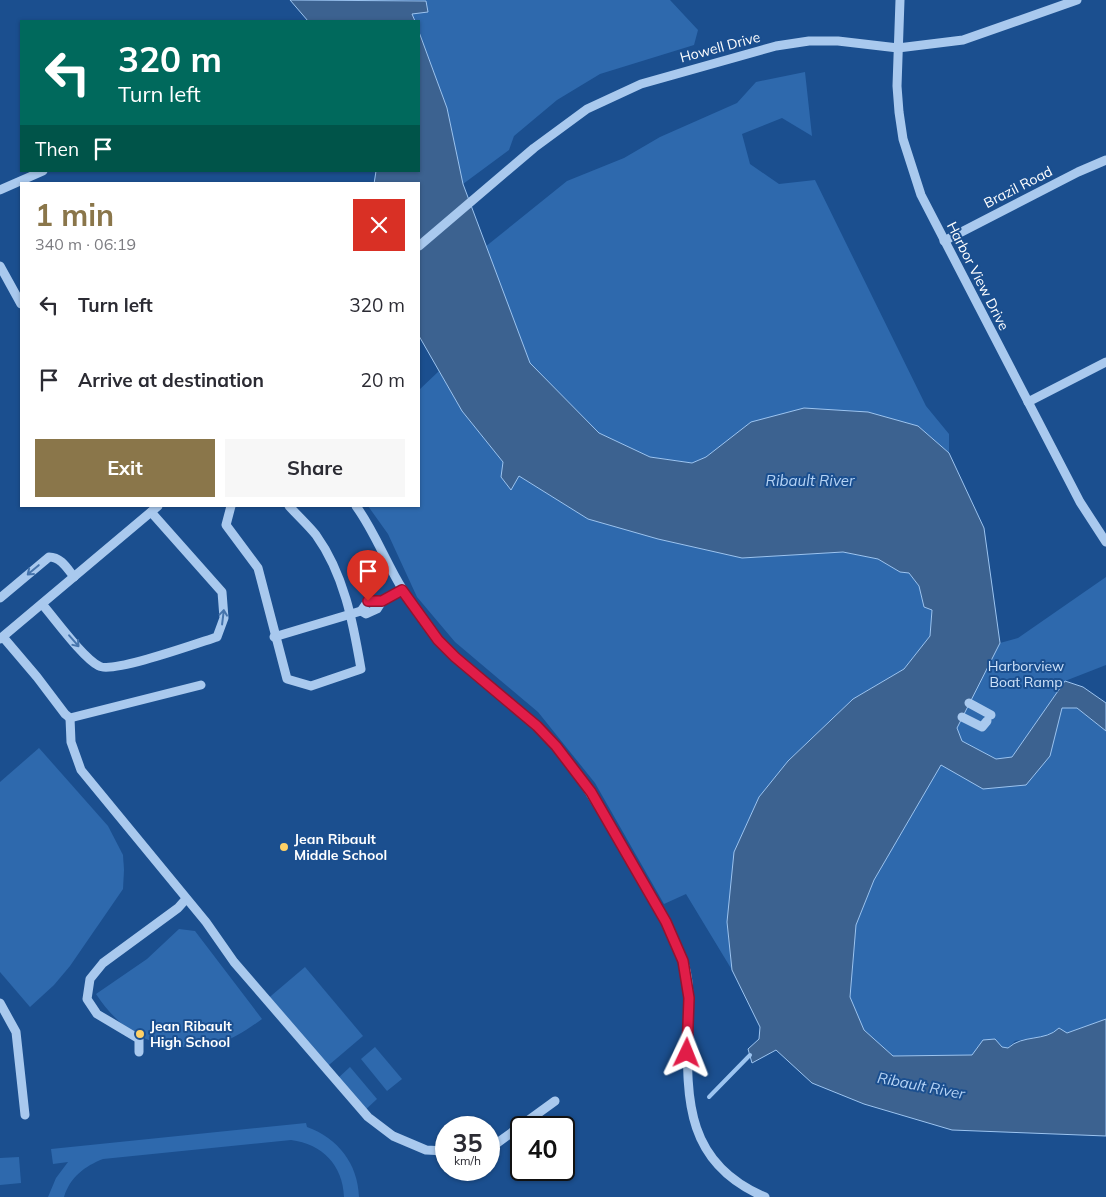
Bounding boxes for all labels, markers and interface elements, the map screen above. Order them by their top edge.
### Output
street label: Howell Drive [678,28,762,66]
text: 320 m [118,37,222,81]
icon: left [35,40,100,105]
text: Turn left [118,80,201,108]
icon: arrive [89,135,117,163]
text: Then [35,137,79,161]
street label: Brazil Road [981,162,1055,212]
text: 1 min [35,196,114,234]
button: close [353,199,405,251]
street label: Harbor View Drive [943,219,1013,333]
text: 340 m · 06:19 [35,234,136,254]
icon: left [35,291,63,319]
text: Turn left [78,293,153,317]
text: 320 m [349,293,405,317]
icon: arrive [35,366,63,394]
text: Arrive at destination [78,368,264,392]
text: 20 m [361,368,405,392]
button: Exit [35,439,215,497]
button: Share [225,439,405,497]
water label: Ribault River [766,471,855,490]
pin [347,550,389,601]
icon: arrive [354,557,382,585]
one-way arrow [26,565,39,576]
one-way arrow [218,609,228,625]
one-way arrow [68,634,80,647]
park label: Harborview Boat Ramp [988,657,1064,691]
place label: Jean Ribault Middle School [294,830,387,864]
marker: Jean Ribault Middle School [278,841,290,853]
place label: Jean Ribault High School [150,1017,233,1051]
position arrow [660,1026,712,1078]
marker: Jean Ribault High School [134,1028,146,1040]
water label: Ribault River [876,1068,967,1103]
speed limit sign: 40 [510,1116,575,1181]
text: 35 [452,1127,483,1158]
text: km/h [454,1153,481,1168]

